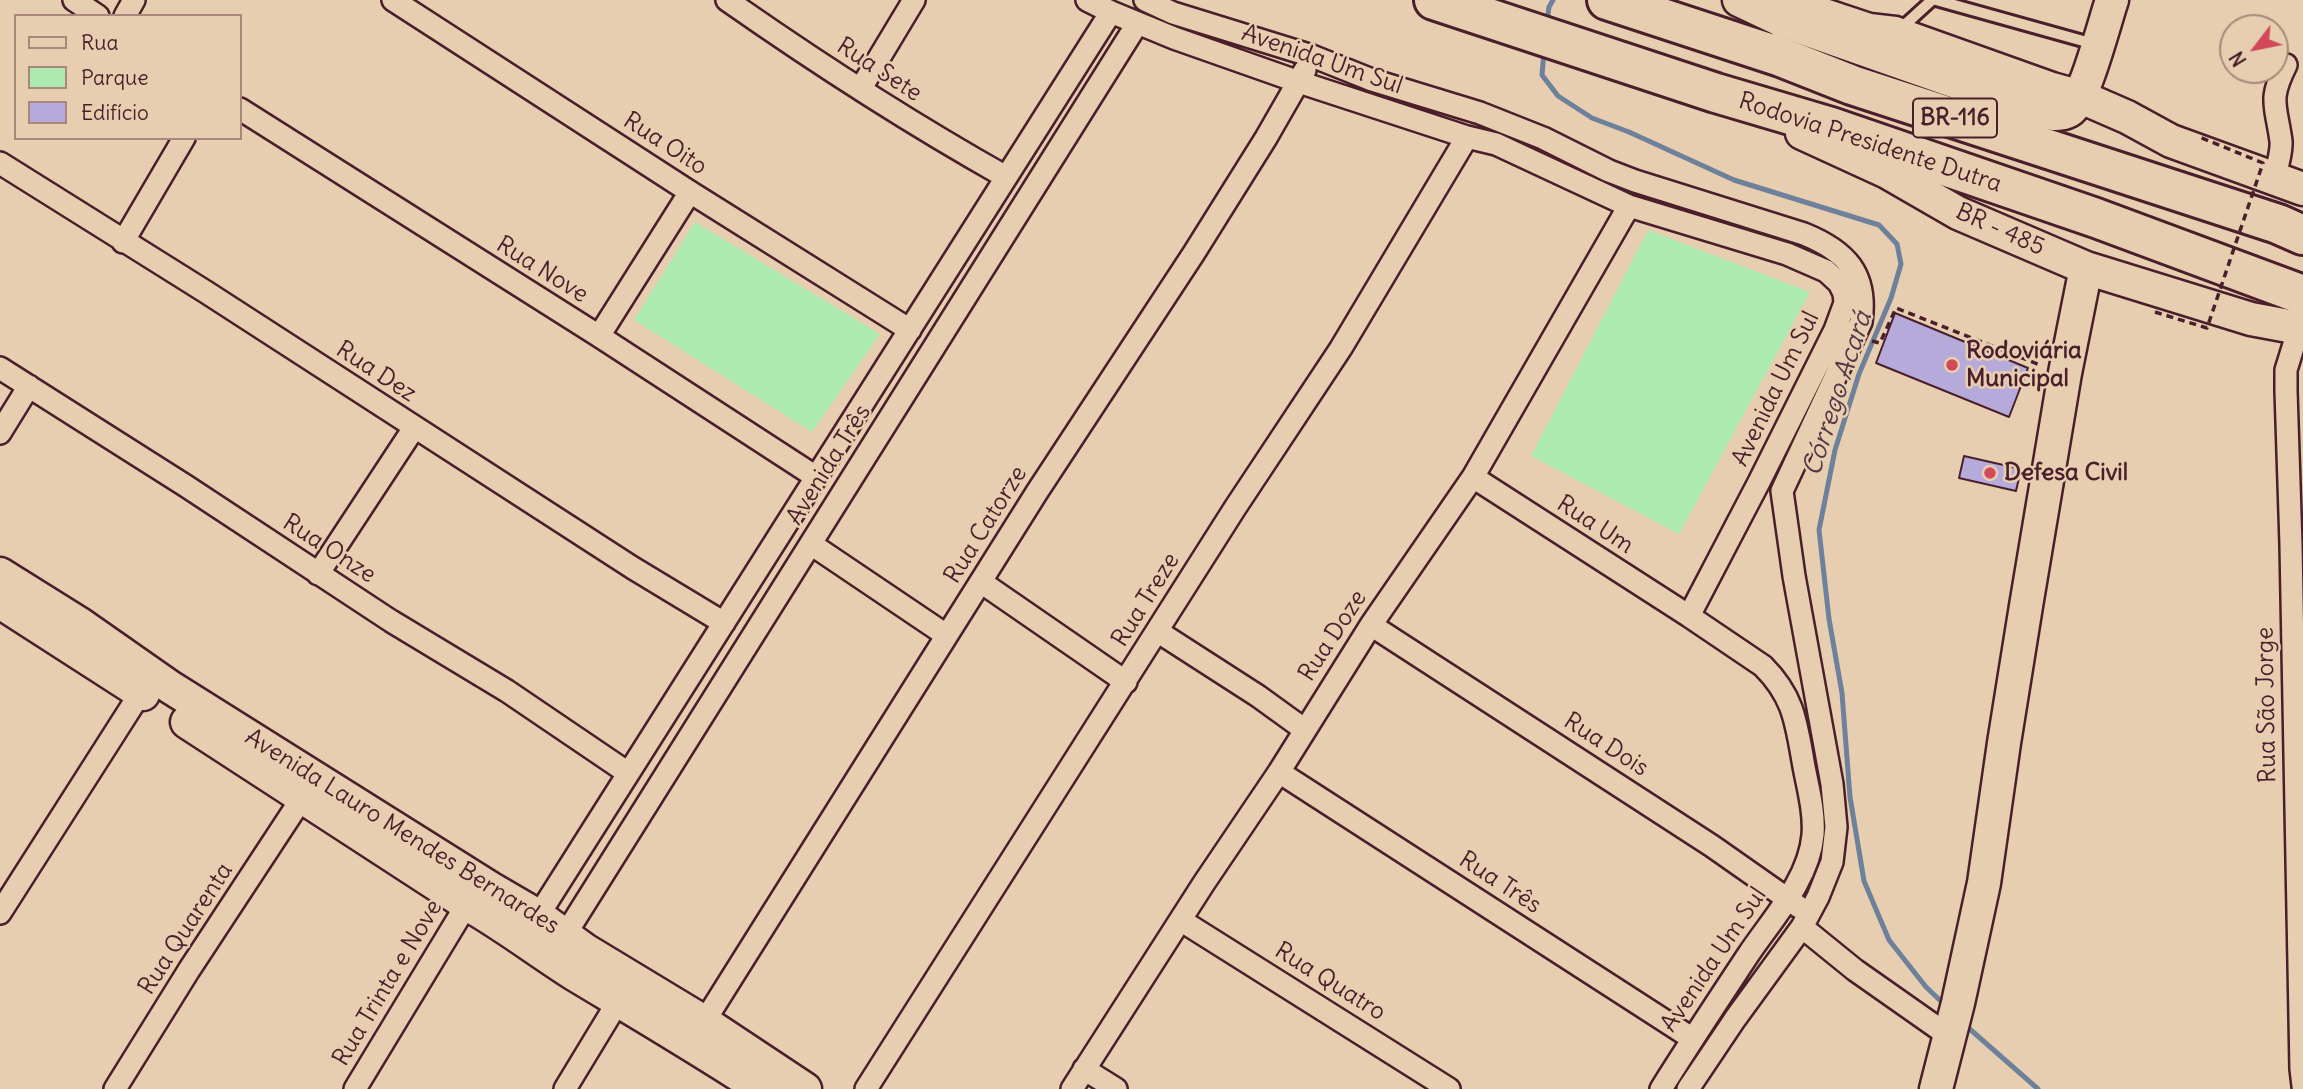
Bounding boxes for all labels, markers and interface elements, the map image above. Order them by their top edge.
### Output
legend [14,14,242,140]
north arrow [2219,14,2289,84]
street label: Avenida Um Sul [1238,19,1406,101]
text: Rua [81,29,118,56]
street label: Rua Sete [831,32,927,108]
text: N [2224,47,2252,71]
text: Parque [81,64,149,91]
street label: Rodovia Presidente Dutra [1735,87,2005,199]
text: Edifício [81,99,149,126]
road number: BR-116 [1913,99,1997,138]
street label: Rua Oito [618,106,712,182]
street label: BR - 485 [1951,198,2049,262]
street label: Rua Nove [491,231,593,309]
street label: Avenida Um Sul [1726,307,1826,471]
water label: Córrego Acará [1797,308,1879,480]
street label: Rua Dez [330,335,422,409]
place label: Rodoviária Municipal [1966,337,2082,393]
marker: Rodoviária Municipal [1944,357,1960,373]
street label: Avenida Três [781,399,877,531]
place label: Defesa Civil [2004,459,2128,487]
street label: Rua Catorze [939,461,1033,589]
marker: Defesa Civil [1982,465,1998,481]
street label: Rua Um [1551,490,1639,560]
street label: Rua Onze [277,508,381,590]
street label: Rua Treze [1106,548,1186,652]
street label: Rua Doze [1293,585,1373,687]
street label: Rua São Jorge [2251,627,2283,783]
street label: Rua Dois [1558,707,1654,783]
street label: Avenida Lauro Mendes Bernardes [240,723,564,941]
street label: Rua Três [1453,846,1547,920]
street label: Rua Quarenta [133,858,239,1000]
street label: Avenida Um Sul [1655,882,1773,1038]
street label: Rua Trinta e Nove [327,895,449,1071]
street label: Rua Quatro [1269,937,1391,1027]

